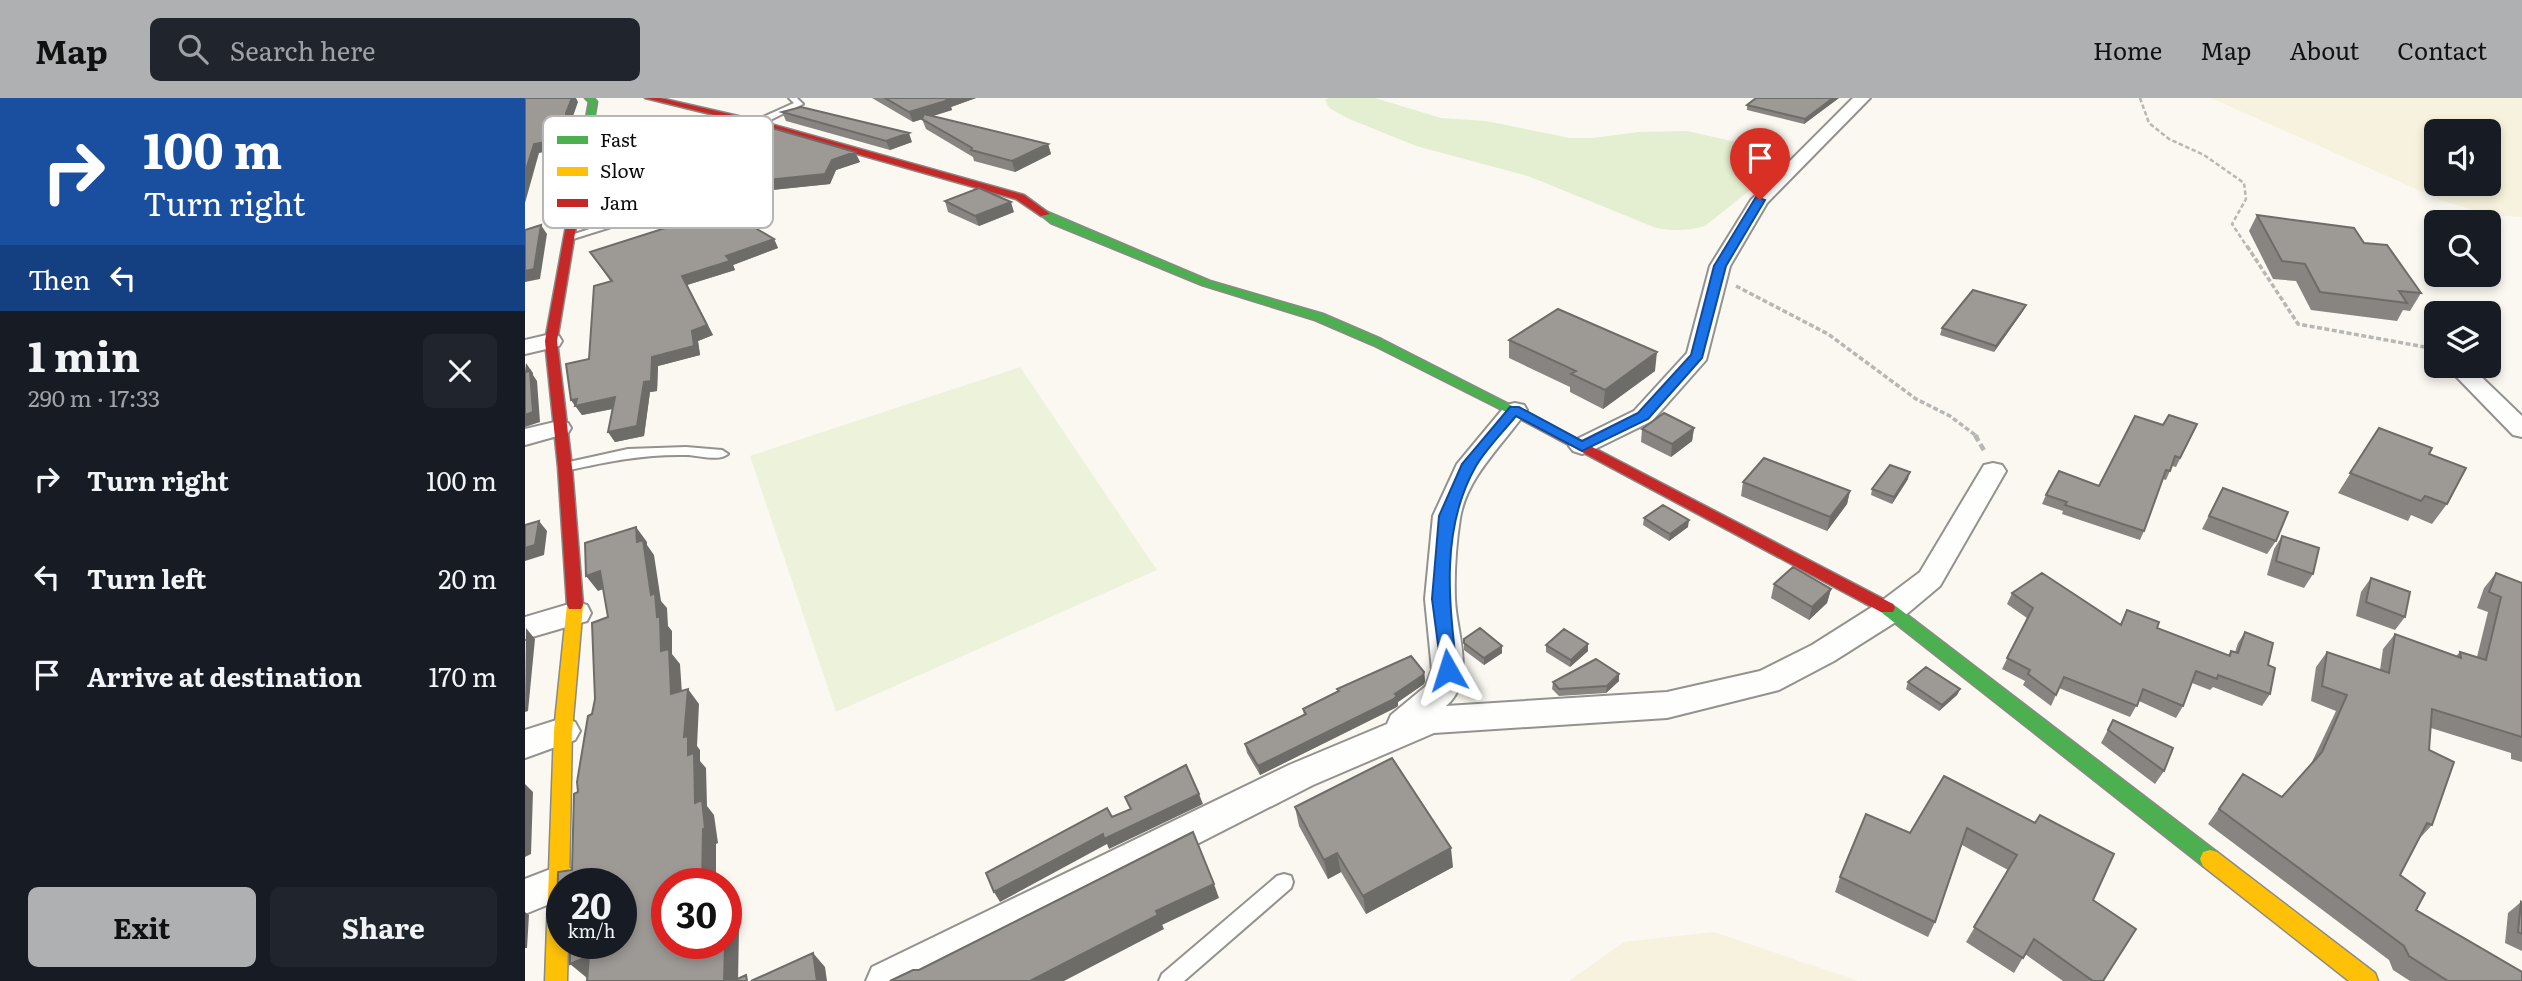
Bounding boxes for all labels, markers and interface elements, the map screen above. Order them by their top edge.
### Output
search box [150,18,640,81]
text: Map [35,25,108,74]
icon: search [174,30,212,68]
text: Search here [230,30,376,69]
text: Home [2093,32,2162,67]
text: Map [2200,32,2251,67]
text: About [2289,32,2359,67]
text: Contact [2397,32,2487,67]
text: 100 m [143,111,282,184]
legend [543,116,773,228]
map controls [2424,119,2501,378]
button: sound [2424,119,2501,196]
text: Fast [600,125,637,153]
icon: right [28,126,119,217]
pin [1730,128,1790,200]
icon: arrive [1741,139,1779,177]
text: Slow [600,156,645,184]
text: Turn right [143,178,305,226]
text: Jam [600,188,638,216]
button: search [2424,210,2501,287]
text: Then [28,259,90,298]
icon: left [104,259,142,297]
button: layers [2424,301,2501,378]
text: 1 min [28,323,140,385]
button: close [423,334,497,408]
text: 290 m · 17:33 [28,380,160,414]
icon: right [28,460,66,498]
text: Turn right [87,460,229,499]
text: 100 m [426,460,497,499]
icon: left [28,558,66,596]
text: Turn left [87,558,206,597]
text: 20 m [438,558,497,597]
position arrow [1411,633,1485,707]
icon: arrive [28,656,66,694]
text: Arrive at destination [87,656,362,695]
text: 170 m [429,656,497,695]
speed limit sign: 30 [651,868,742,959]
text: 20 [571,878,612,930]
button: Exit [28,887,256,967]
button: Share [270,887,497,967]
text: km/h [568,917,615,944]

